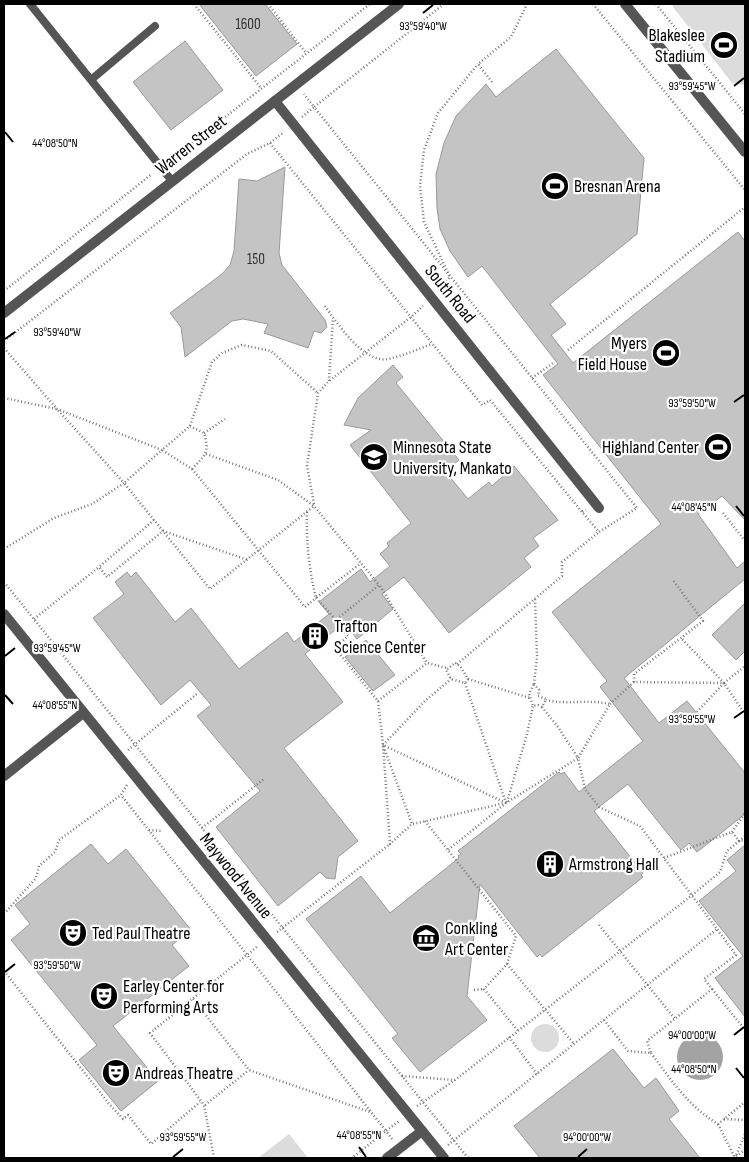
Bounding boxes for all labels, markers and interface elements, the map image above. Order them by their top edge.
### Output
house number: 1600 [235,15,261,34]
text: 93°59'40"W [399,19,447,34]
place label: Blakeslee Stadium [649,25,705,67]
sports icon: Blakeslee Stadium [709,30,739,60]
text: 93°59'45"W [668,79,716,94]
street label: Warren Street [151,111,231,179]
text: 44°08'50"N [32,136,78,151]
sports icon: Bresnan Arena [540,171,570,201]
place label: Bresnan Arena [574,176,661,197]
house number: 150 [247,250,265,269]
street label: South Road [420,261,480,327]
text: 93°59'40"W [33,325,81,340]
place label: Myers Field House [578,333,647,375]
sports icon: Myers Field House [651,338,681,368]
text: 93°59'50"W [668,396,716,411]
sports icon: Highland Center [703,432,733,462]
place label: Minnesota State University, Mankato [393,437,512,479]
place label: Highland Center [602,437,699,458]
school or university icon: Minnesota State University, Mankato [359,442,389,472]
text: 44°08'45"N [671,500,717,515]
place label: Trafton Science Center [334,616,426,658]
building icon: Trafton Science Center [300,621,330,651]
text: 93°59'45"W [33,641,81,656]
text: 44°08'55"N [33,698,77,713]
text: 93°59'55"W [669,712,716,727]
street label: Maywood Avenue [195,829,277,923]
building icon: Armstrong Hall [535,849,565,879]
place label: Armstrong Hall [568,854,659,875]
theatre icon: Ted Paul Theatre [58,918,88,948]
place label: Conkling Art Center [444,918,508,960]
place label: Ted Paul Theatre [92,923,190,944]
museum icon: Conkling Art Center [411,923,441,953]
text: 93°59'50"W [33,958,81,973]
place label: Earley Center for Performing Arts [123,976,224,1018]
theatre icon: Earley Center for Performing Arts [89,981,119,1011]
text: 94°00'00"W [668,1028,716,1043]
theatre icon: Andreas Theatre [101,1058,131,1088]
text: 44°08'50"N [671,1062,717,1077]
place label: Andreas Theatre [134,1063,233,1084]
text: 44°08'55"N [337,1128,381,1143]
text: 93°59'55"W [160,1130,207,1145]
text: 94°00'00"W [563,1130,611,1145]

